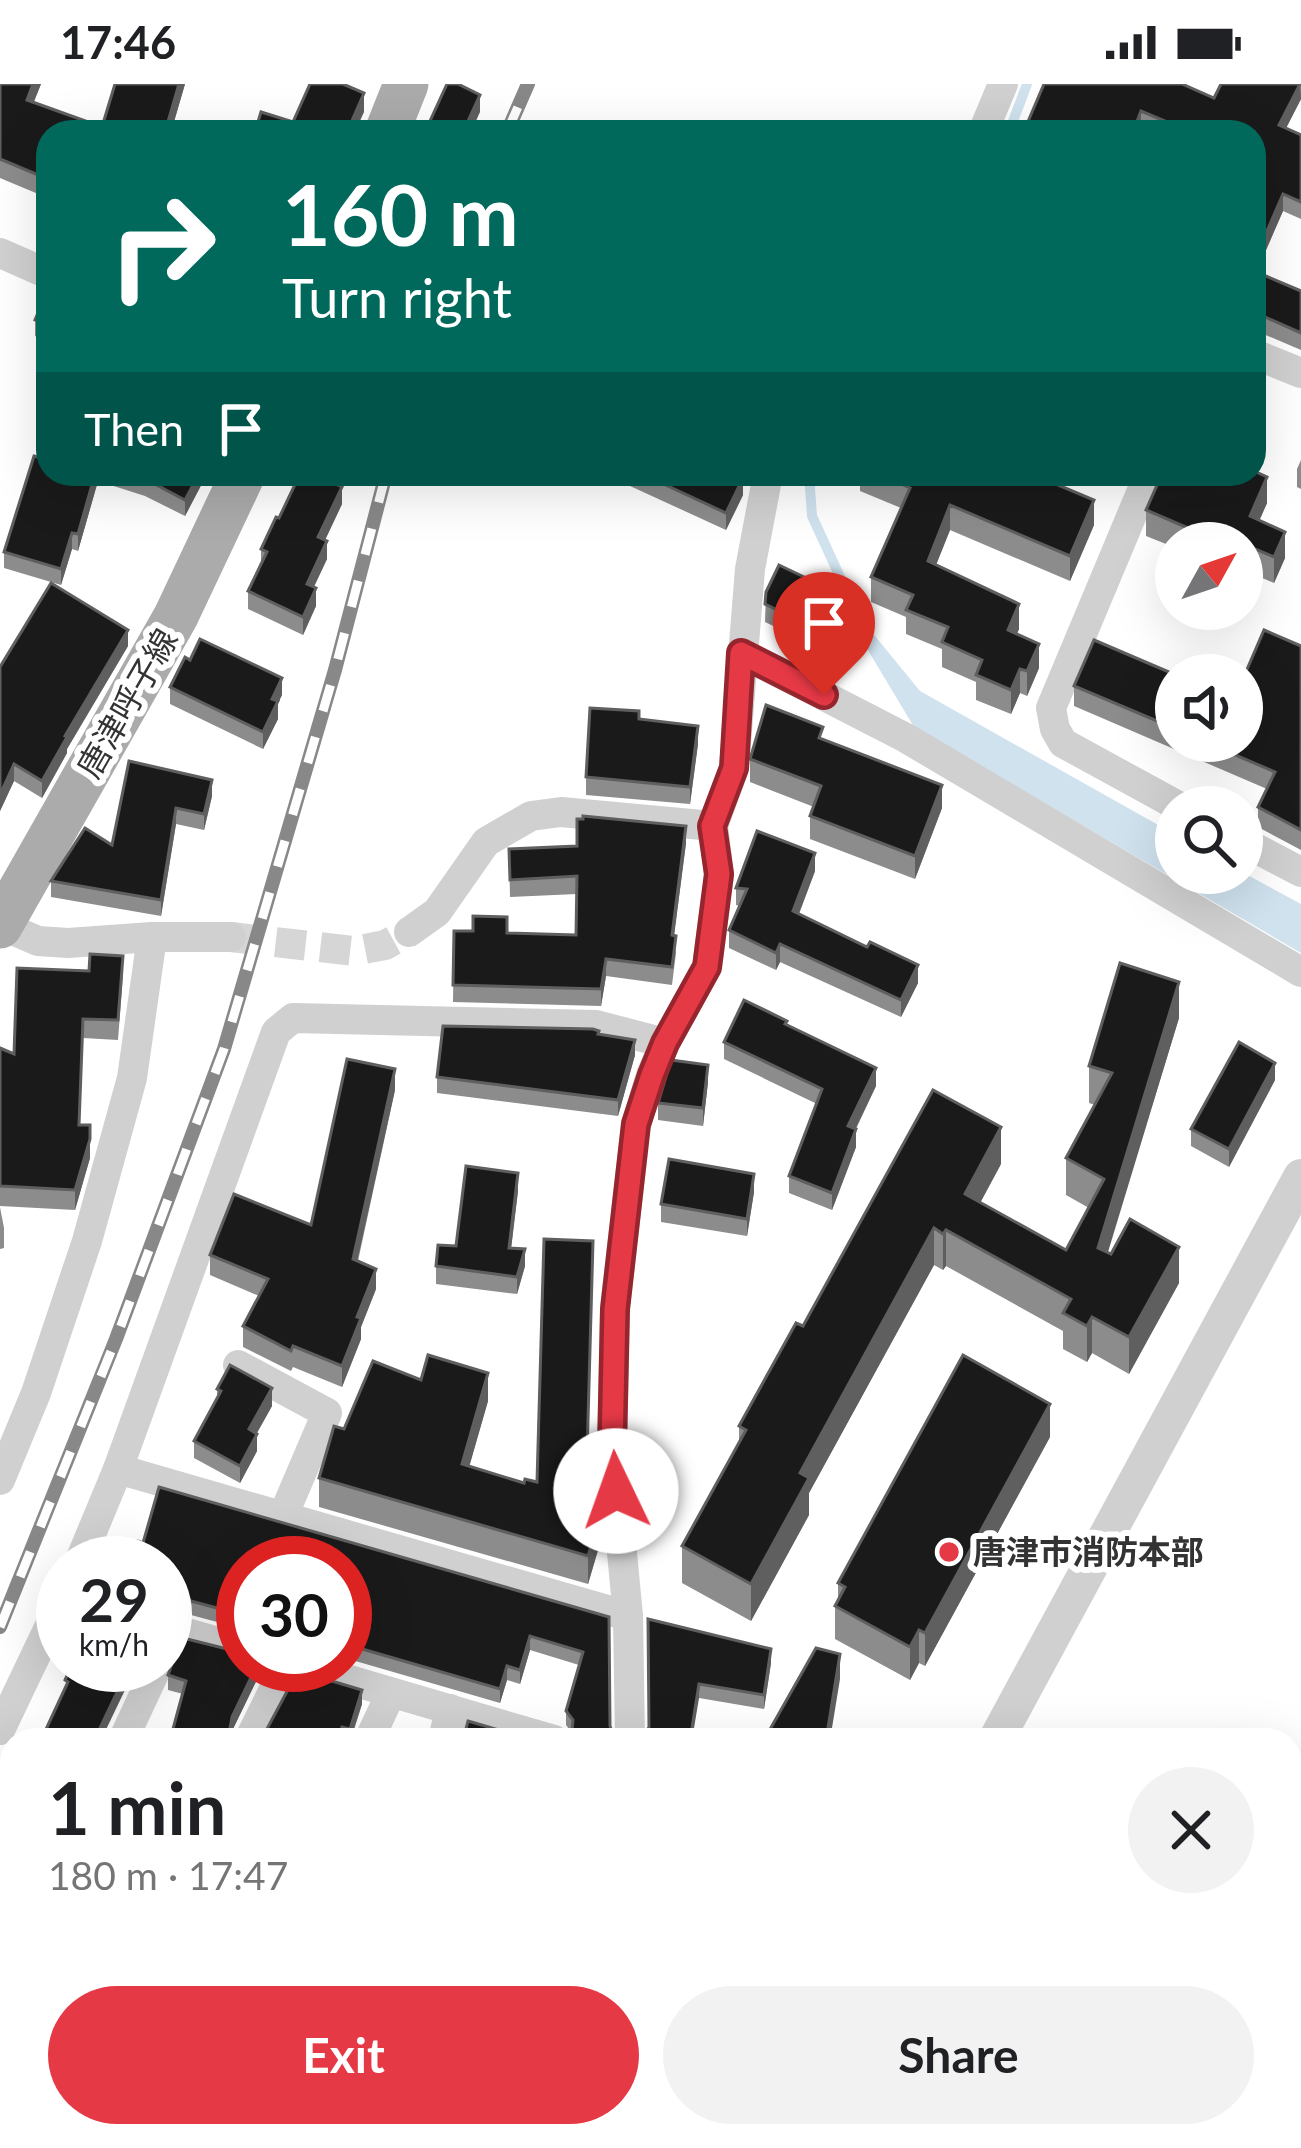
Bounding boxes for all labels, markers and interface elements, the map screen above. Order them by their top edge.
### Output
text: 17:46 [60,15,176,69]
text: 160 m [282,163,519,264]
icon: right [84,168,240,324]
text: Turn right [282,265,512,330]
icon: arrive [208,396,274,462]
text: Then [84,402,184,456]
north arrow [1155,522,1263,630]
map controls [1155,522,1263,894]
pin [773,572,875,695]
icon: arrive [791,590,857,656]
street label: 唐津呼子線 [68,621,185,784]
button: sound [1155,654,1263,762]
button: search [1155,786,1263,894]
position arrow [553,1428,679,1554]
place label: 唐津市消防本部 [973,1531,1204,1571]
speed limit sign: 30 [216,1536,372,1692]
marker: 唐津市消防本部 [936,1539,962,1565]
text: 29 [79,1563,149,1635]
text: km/h [79,1626,149,1662]
text: 1 min [48,1764,226,1850]
button: close [1128,1767,1254,1893]
text: 180 m · 17:47 [48,1852,288,1898]
button: Exit [48,1986,639,2124]
button: Share [663,1986,1254,2124]

